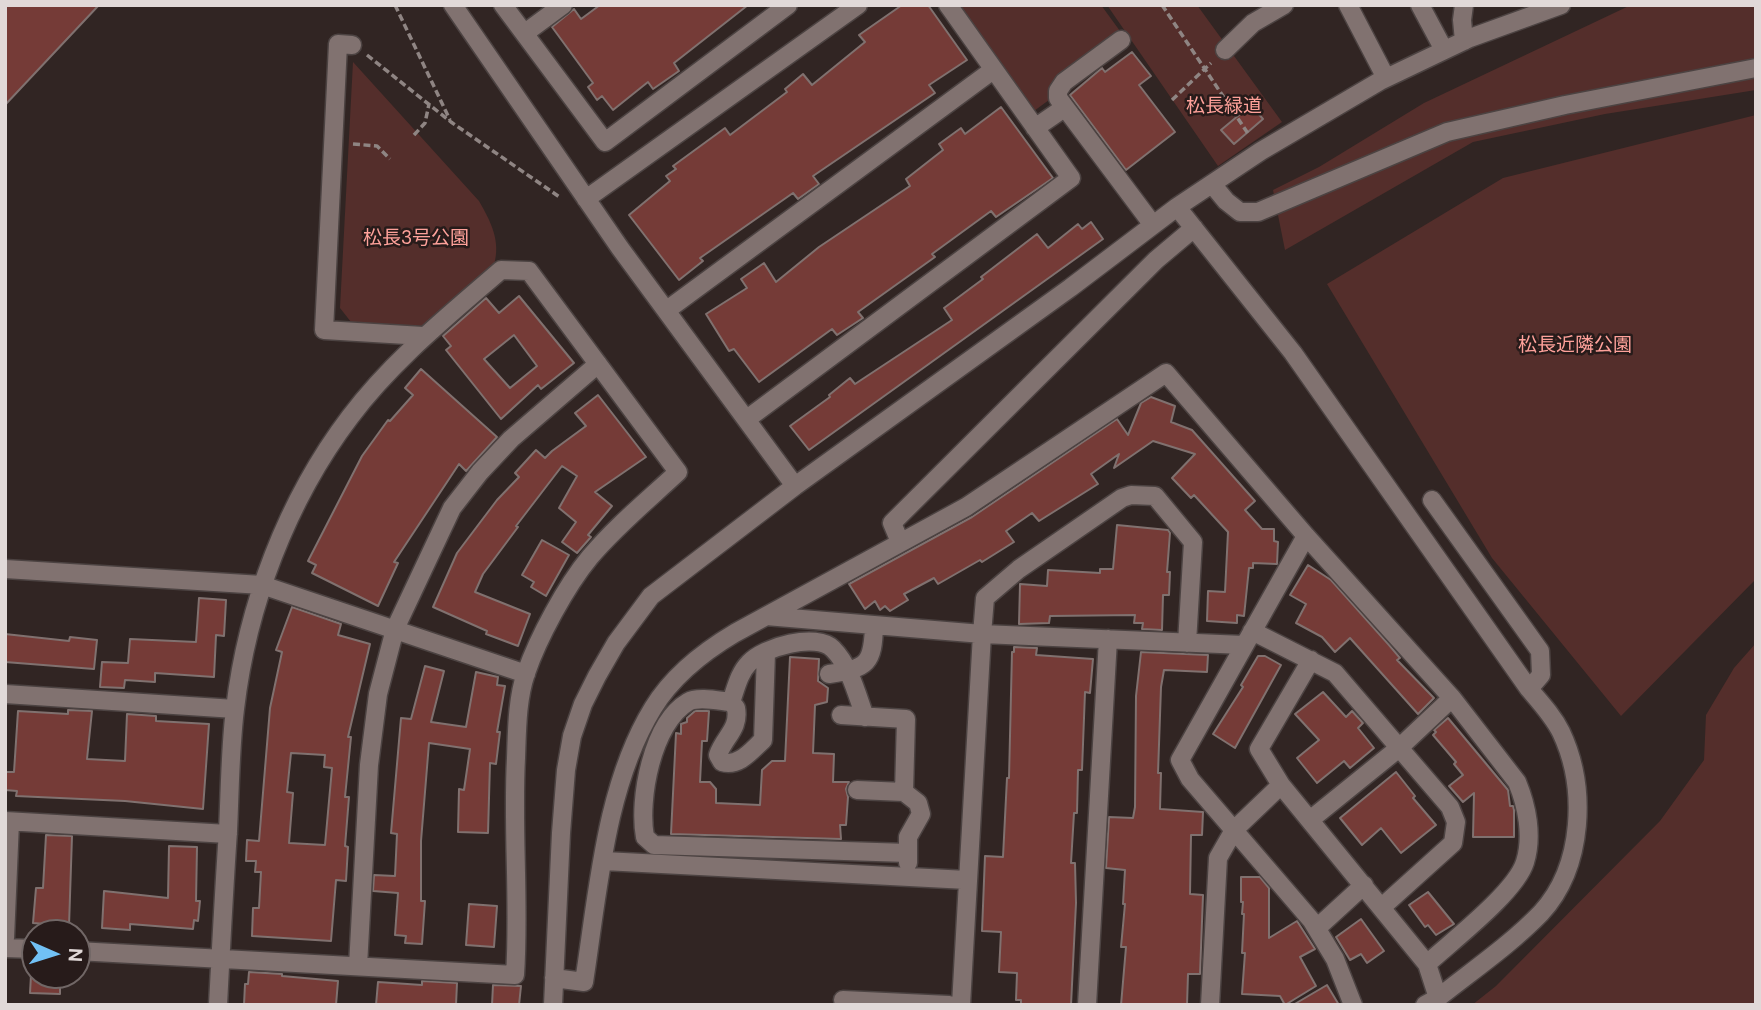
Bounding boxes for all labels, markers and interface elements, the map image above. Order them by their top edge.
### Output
park label: 松長緑道 [1186,96,1262,118]
park label: 松長3号公園 [363,228,469,250]
park label: 松長近隣公園 [1518,335,1632,357]
north arrow [21,919,91,989]
text: N [63,947,88,963]

